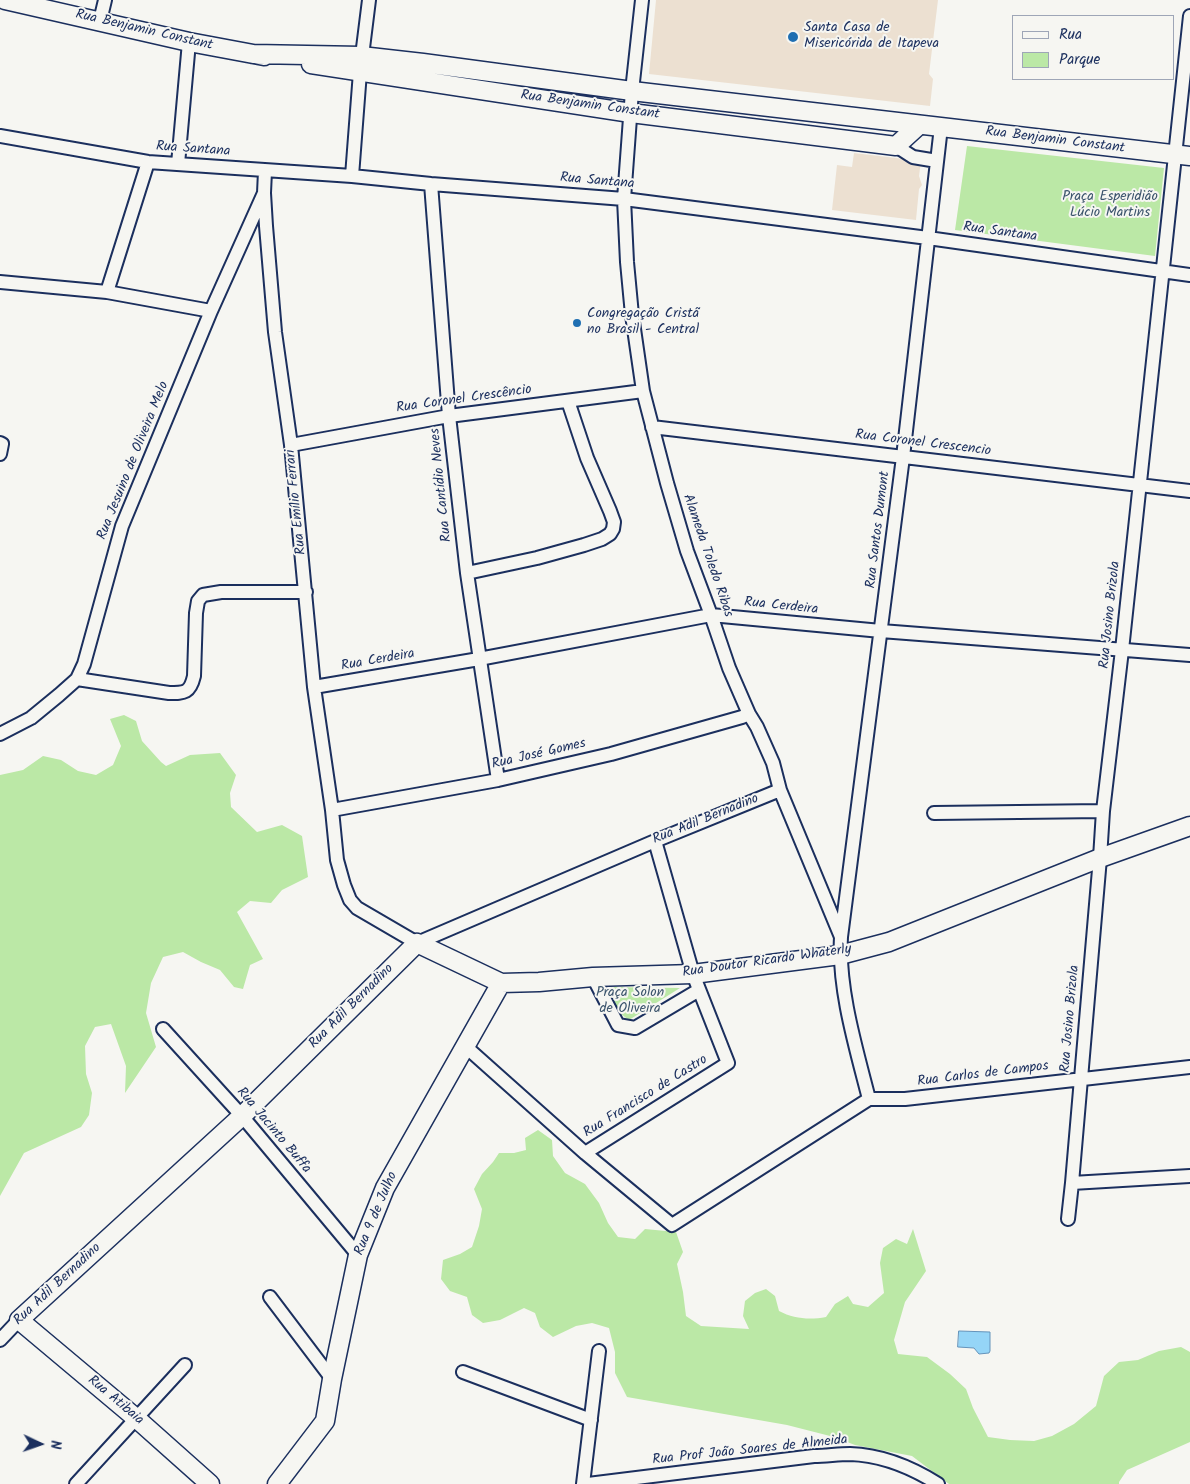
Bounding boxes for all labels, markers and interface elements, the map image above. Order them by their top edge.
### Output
street label: Rua Benjamin Constant [74,7,214,55]
legend [1012,15,1175,80]
place label: Santa Casa de Misericórida de Itapeva [804,21,939,54]
text: Rua [1059,23,1082,47]
marker: Santa Casa de Misericórida de Itapeva [786,30,800,44]
text: Parque [1059,48,1100,72]
street label: Rua Benjamin Constant [519,88,661,124]
street label: Rua Benjamin Constant [984,124,1126,158]
street label: Rua Santana [155,139,231,161]
street label: Rua Santana [559,170,635,194]
park label: Praça Esperidião Lúcio Martins [1062,190,1158,222]
street label: Rua Santana [962,219,1038,247]
place label: Congregação Cristã no Brasil - Central [587,307,699,340]
marker: Congregação Cristã no Brasil - Central [571,317,583,329]
street label: Rua Jesuino de Oliveira Melo [95,379,173,543]
street label: Rua Coronel Crescêncio [395,382,533,418]
street label: Rua Cantídio Neves [428,427,456,543]
street label: Rua Coronel Crescencio [854,427,992,461]
street label: Rua Emílio Ferrari [283,448,311,556]
street label: Rua Santos Dumont [863,470,895,590]
street label: Alameda Toledo Ribas [678,492,736,620]
street label: Rua Josino Brizola [1097,560,1125,670]
street label: Rua Cerdeira [743,595,819,619]
street label: Rua Cerdeira [340,646,416,676]
street label: Rua José Gomes [490,736,588,774]
street label: Rua Adil Bernadino [650,791,762,849]
street label: Rua Doutor Ricardo Whaterly [681,942,853,982]
street label: Rua Adil Bernadino [306,961,398,1053]
street label: Rua Josino Brizola [1058,964,1084,1074]
park label: Praça Solon de Oliveira [596,986,664,1019]
street label: Rua Francisco de Castro [581,1052,711,1142]
street label: Rua Carlos de Campos [916,1059,1050,1091]
street label: Rua Jacinto Buffa [232,1084,314,1178]
street label: Rua 9 de Julho [352,1170,402,1258]
street label: Rua Adil Bernadino [11,1240,105,1330]
street label: Rua Atibaia [83,1373,147,1429]
north arrow [15,1419,65,1469]
street label: Rua Prof João Soares de Almeida [652,1432,848,1470]
text: N [44,1440,66,1450]

